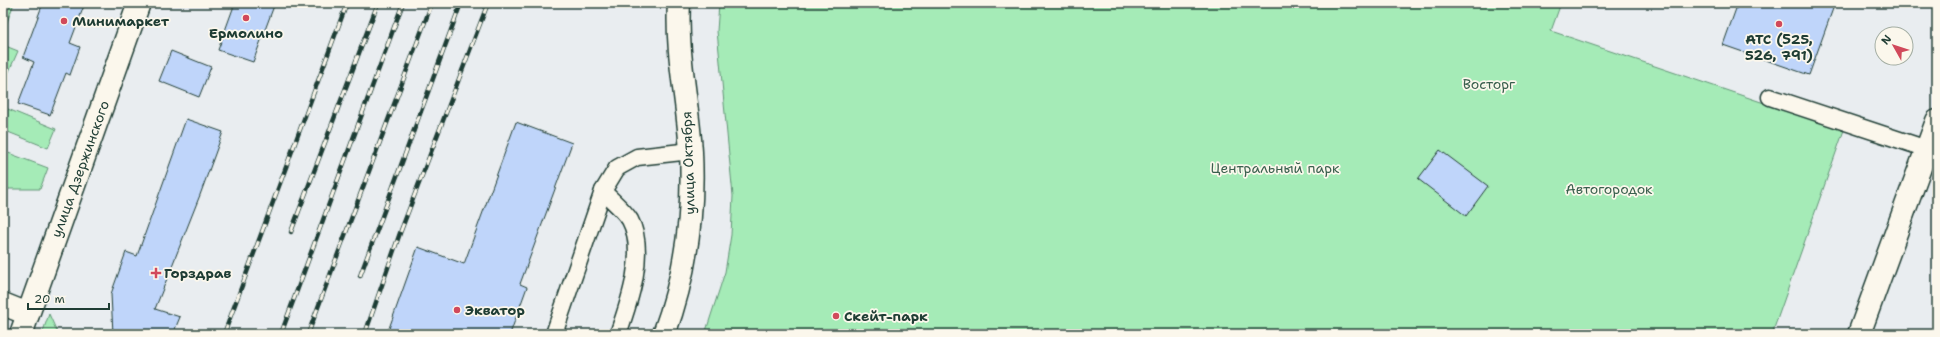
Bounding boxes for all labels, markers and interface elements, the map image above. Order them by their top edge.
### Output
place label: Минимаркет [72,12,170,30]
marker: Ермолино [241,13,251,23]
marker: Минимаркет [59,16,69,26]
marker: АТС (525, 526, 791) [1774,19,1784,29]
place label: Ермолино [209,24,283,42]
north arrow [1874,26,1914,66]
place label: АТС (525, 526, 791) [1745,30,1813,64]
text: N [1878,32,1895,48]
park label: Восторг [1463,75,1516,93]
street label: улица Дзержинского [47,98,113,240]
street label: улица Октября [677,111,699,215]
park label: Центральный парк [1211,159,1340,177]
park label: Автогородок [1565,180,1653,198]
place label: Горздрав [164,264,232,282]
marker: Горздрав [151,268,161,278]
scale bar [28,285,109,311]
text: 20 m [34,291,65,307]
place label: Экватор [465,301,525,319]
marker: Экватор [452,305,462,315]
place label: Скейт-парк [844,307,928,325]
marker: Скейт-парк [831,311,841,321]

